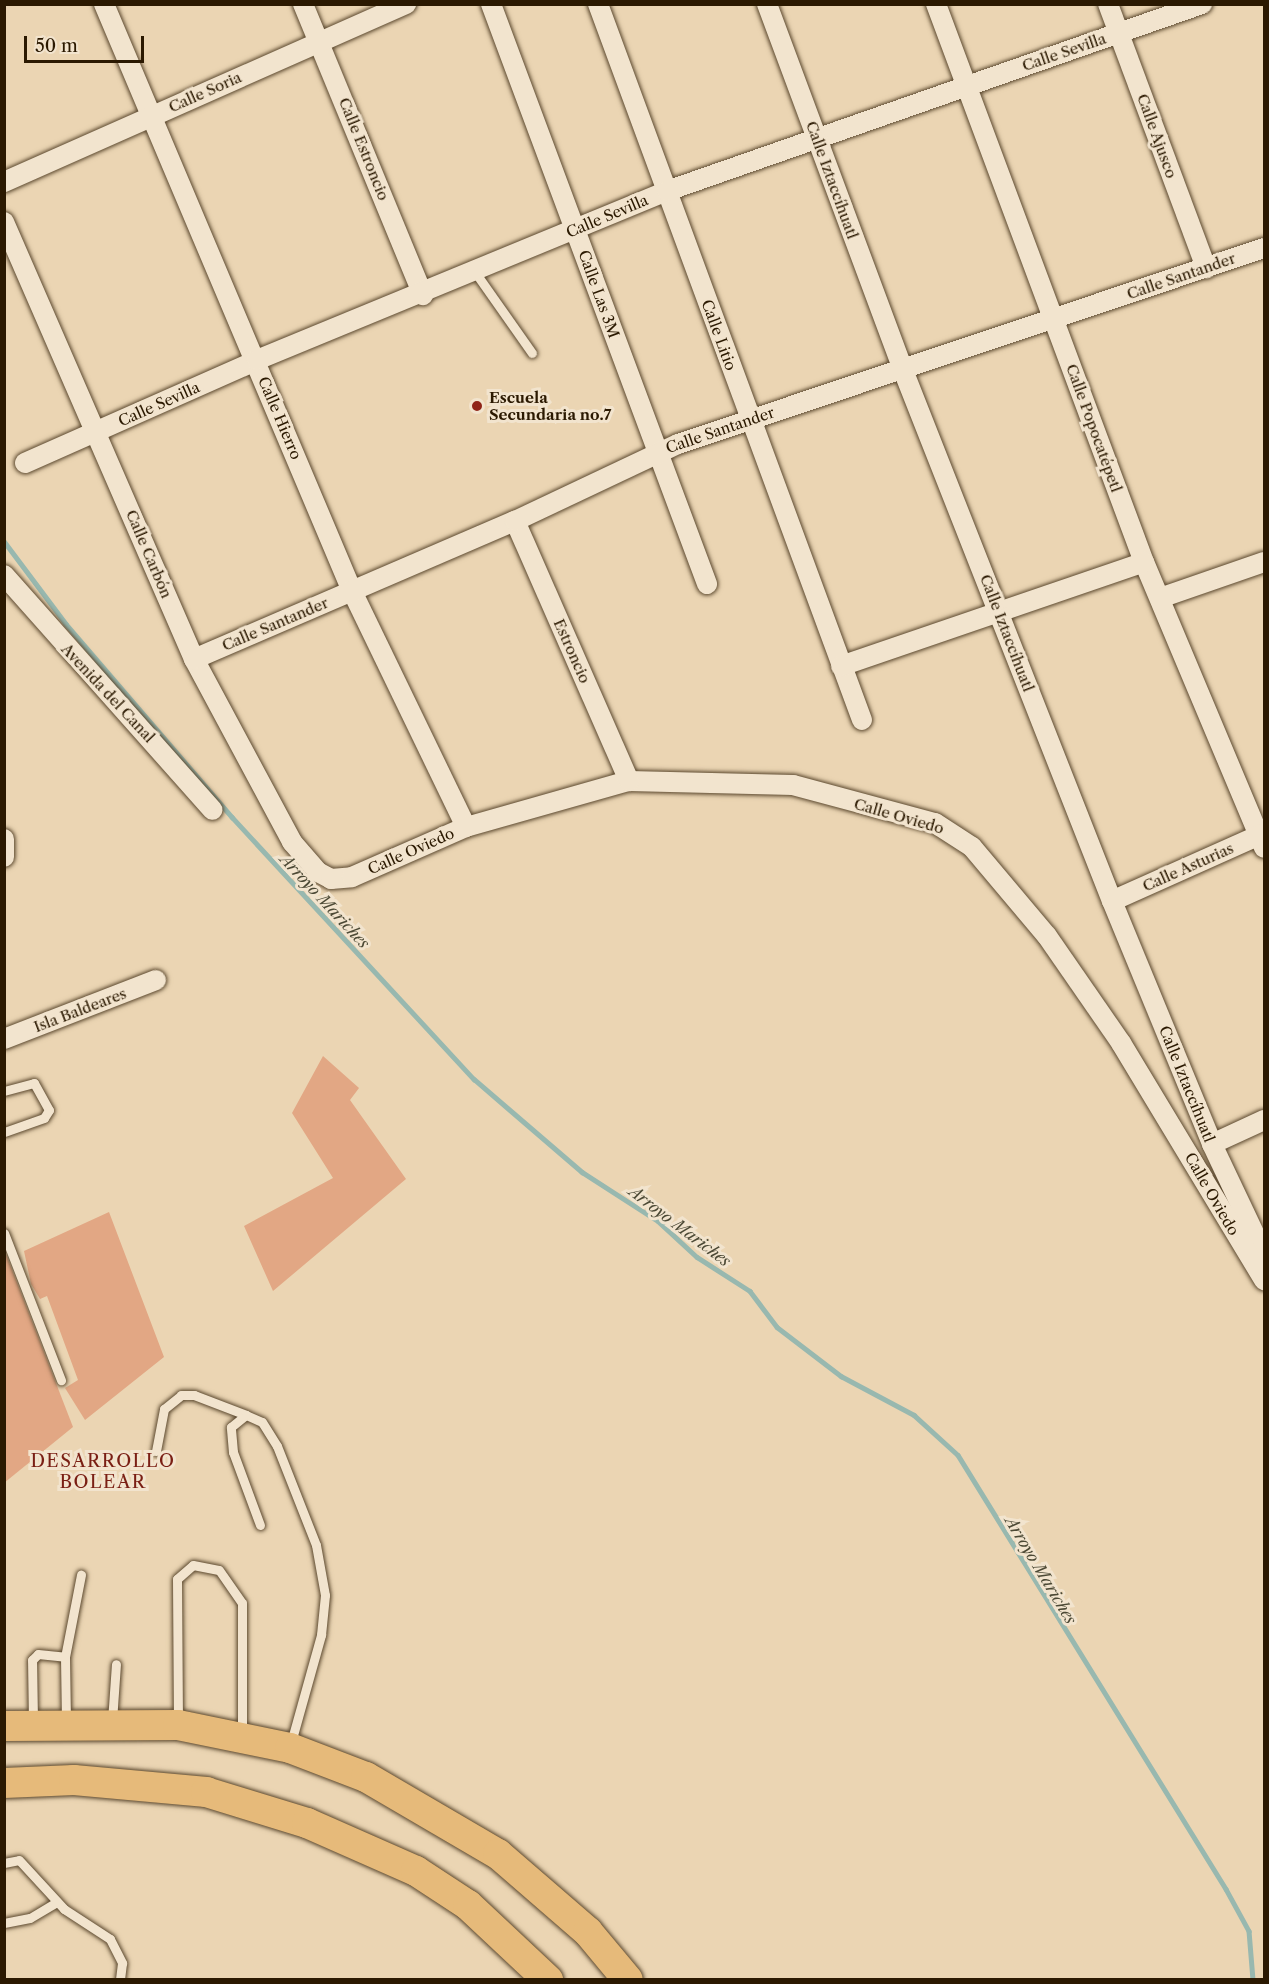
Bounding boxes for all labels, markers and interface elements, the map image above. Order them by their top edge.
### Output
scale bar [27,24,147,62]
street label: Calle Sevilla [1020,29,1108,75]
text: 50 m [35,35,78,57]
street label: Calle Soria [166,68,244,116]
street label: Calle Ajusco [1133,91,1181,181]
street label: Calle Estroncio [335,95,393,203]
street label: Calle Iztaccíhuatl [802,119,862,241]
street label: Calle Sevilla [563,191,651,241]
street label: Calle Las 3M [575,247,623,341]
street label: Calle Santander [1124,249,1238,303]
street label: Calle Litio [698,297,740,373]
street label: Calle Popocatépetl [1062,362,1126,494]
street label: Calle Hierro [254,374,306,462]
street label: Calle Sevilla [115,378,203,430]
place label: Escuela Secundaria no.7 [489,388,611,423]
marker: Escuela Secundaria no.7 [470,399,484,413]
street label: Calle Santander [663,403,777,457]
street label: Calle Carbón [122,507,176,601]
street label: Calle Iztaccíhuatl [976,572,1038,694]
street label: Calle Santander [219,594,331,654]
street label: Estroncio [550,616,594,686]
street label: Avenida del Canal [58,640,158,746]
street label: Calle Oviedo [852,795,946,837]
street label: Calle Oviedo [365,824,457,878]
street label: Calle Asturias [1139,839,1237,895]
water label: Arroyo Mariches [276,850,374,952]
street label: Isla Baldeares [31,984,129,1036]
street label: Calle Iztaccíhuatl [1155,1023,1219,1145]
street label: Calle Oviedo [1181,1149,1243,1239]
water label: Arroyo Mariches [625,1182,735,1270]
district label: DESARROLLO BOLEAR [30,1451,176,1494]
water label: Arroyo Mariches [1001,1513,1081,1627]

